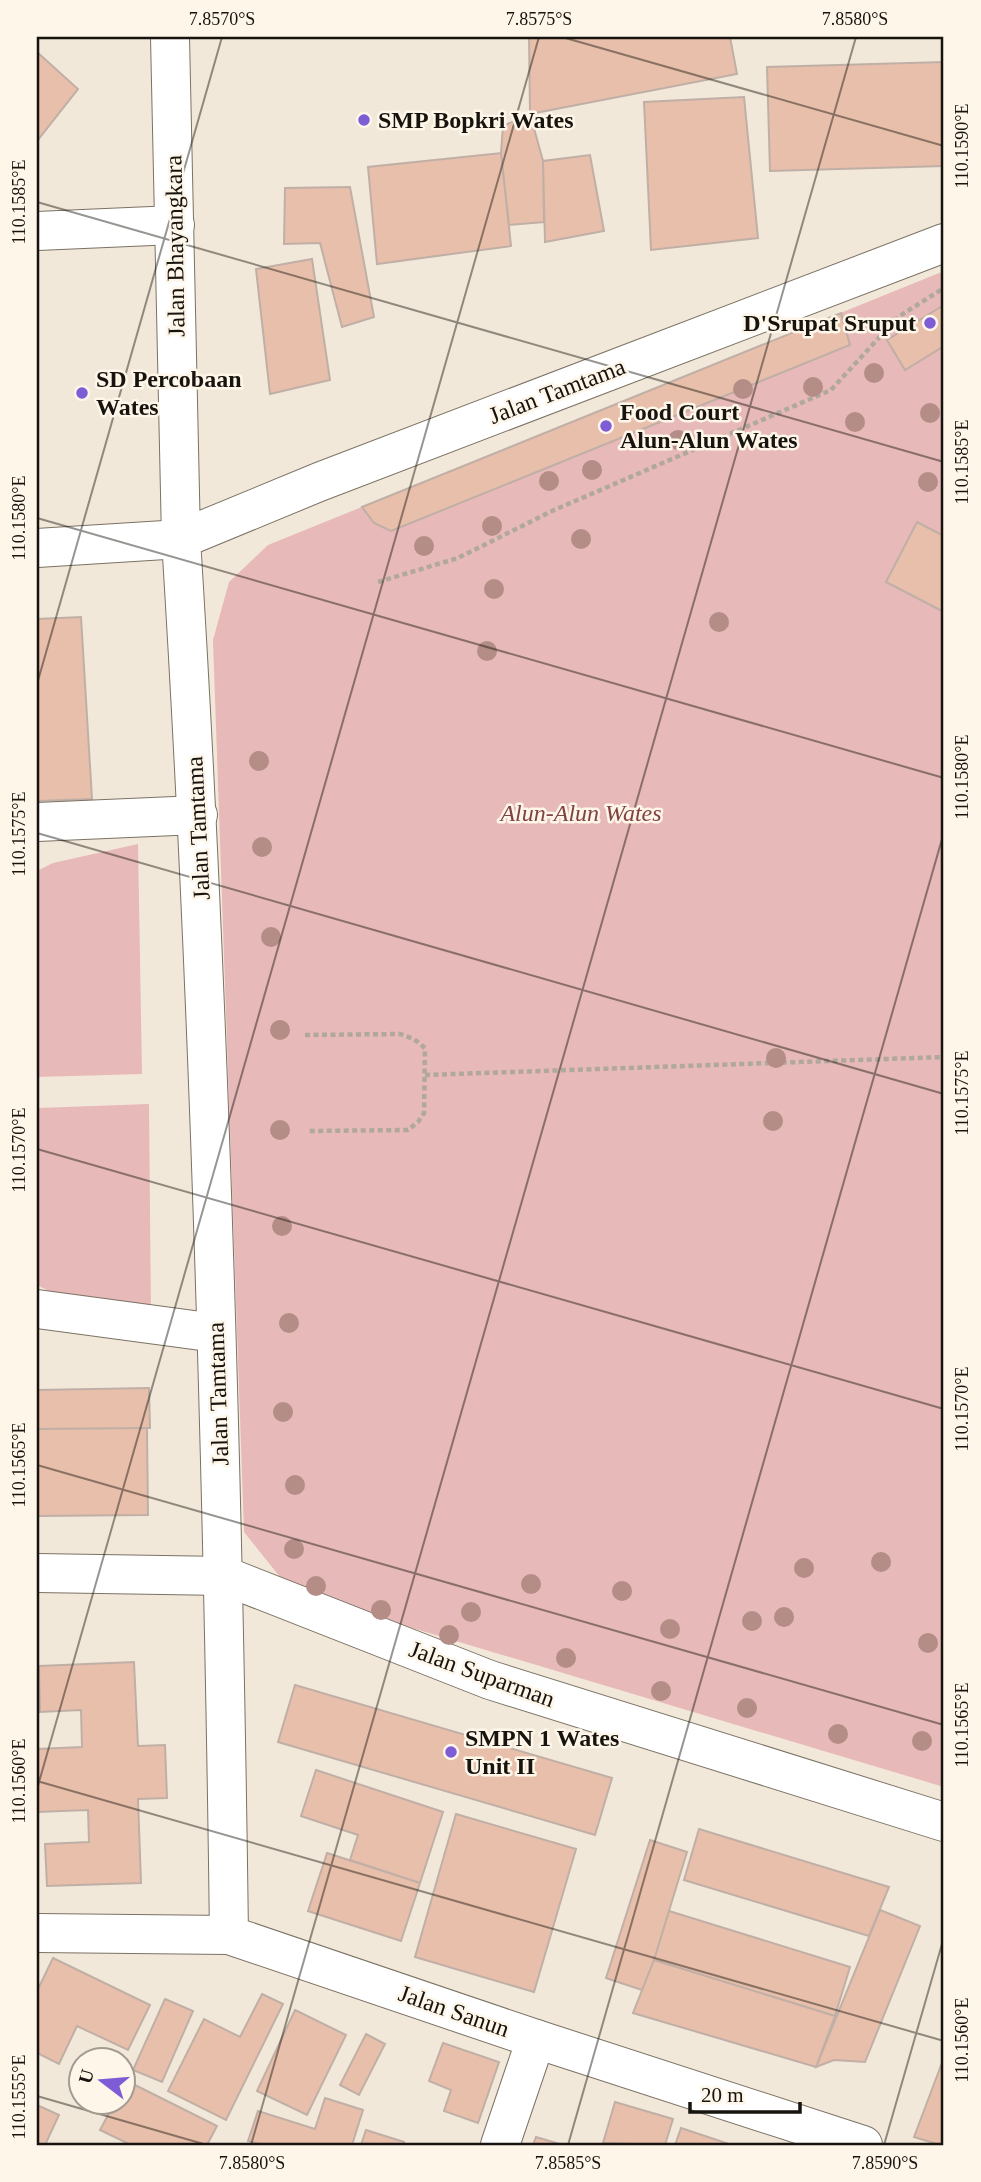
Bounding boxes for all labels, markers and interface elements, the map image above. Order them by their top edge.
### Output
text: 7.8570°S [189,9,255,29]
text: 7.8575°S [506,9,572,29]
text: 7.8580°S [822,9,888,29]
text: 110.1590°E [952,103,972,189]
place label: SMP Bopkri Wates [378,107,574,133]
marker: SMP Bopkri Wates [356,112,372,128]
street label: Jalan Bhayangkara [160,154,190,337]
text: 110.1585°E [9,159,29,245]
place label: D'Srupat Sruput [743,310,916,336]
marker: D'Srupat Sruput [922,315,938,331]
street label: Jalan Tamtama [485,353,629,429]
place label: SD Percobaan Wates [96,366,242,420]
marker: SD Percobaan Wates [74,385,90,401]
place label: Food Court Alun-Alun Wates [620,399,798,453]
marker: Food Court Alun-Alun Wates [598,418,614,434]
text: 110.1585°E [952,419,972,505]
text: 110.1580°E [9,475,29,561]
text: 110.1580°E [952,734,972,820]
street label: Jalan Tamtama [181,755,215,900]
text: 110.1575°E [9,791,29,877]
park label: Alun-Alun Wates [498,800,662,826]
text: 110.1575°E [952,1050,972,1136]
text: 110.1570°E [9,1107,29,1193]
street label: Jalan Tamtama [202,1321,234,1466]
text: 110.1570°E [952,1366,972,1452]
text: 110.1565°E [9,1422,29,1508]
street label: Jalan Suparman [406,1636,558,1712]
text: 110.1565°E [952,1682,972,1768]
place label: SMPN 1 Wates Unit II [465,1725,619,1779]
text: 110.1560°E [9,1738,29,1824]
marker: SMPN 1 Wates Unit II [443,1744,459,1760]
street label: Jalan Sanun [395,1980,513,2042]
text: 110.1560°E [952,1997,972,2083]
north arrow [66,2046,136,2116]
text: 110.1555°E [9,2054,29,2140]
text: U [74,2067,98,2086]
scale bar [690,2070,801,2114]
text: 20 m [701,2083,744,2107]
text: 7.8580°S [219,2153,285,2173]
text: 7.8585°S [535,2153,601,2173]
text: 7.8590°S [852,2153,918,2173]

